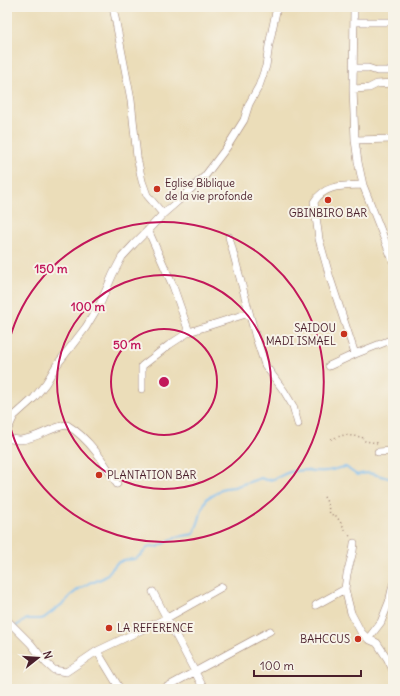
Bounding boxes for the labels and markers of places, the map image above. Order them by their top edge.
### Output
place label: Eglise Biblique de la vie profonde [165,176,253,203]
marker: Eglise Biblique de la vie profonde [152,184,162,194]
marker: GBINBIRO BAR [323,195,333,205]
place label: GBINBIRO BAR [289,206,367,220]
place label: SAIDOU MADI ISMAEL [266,321,336,348]
marker: SAIDOU MADI ISMAEL [339,329,349,339]
centre of rings [157,375,171,389]
place label: PLANTATION BAR [107,468,196,482]
marker: PLANTATION BAR [94,470,104,480]
place label: LA REFERENCE [117,621,193,635]
marker: LA REFERENCE [104,623,114,633]
place label: BAHCCUS [300,632,350,646]
marker: BAHCCUS [353,634,363,644]

